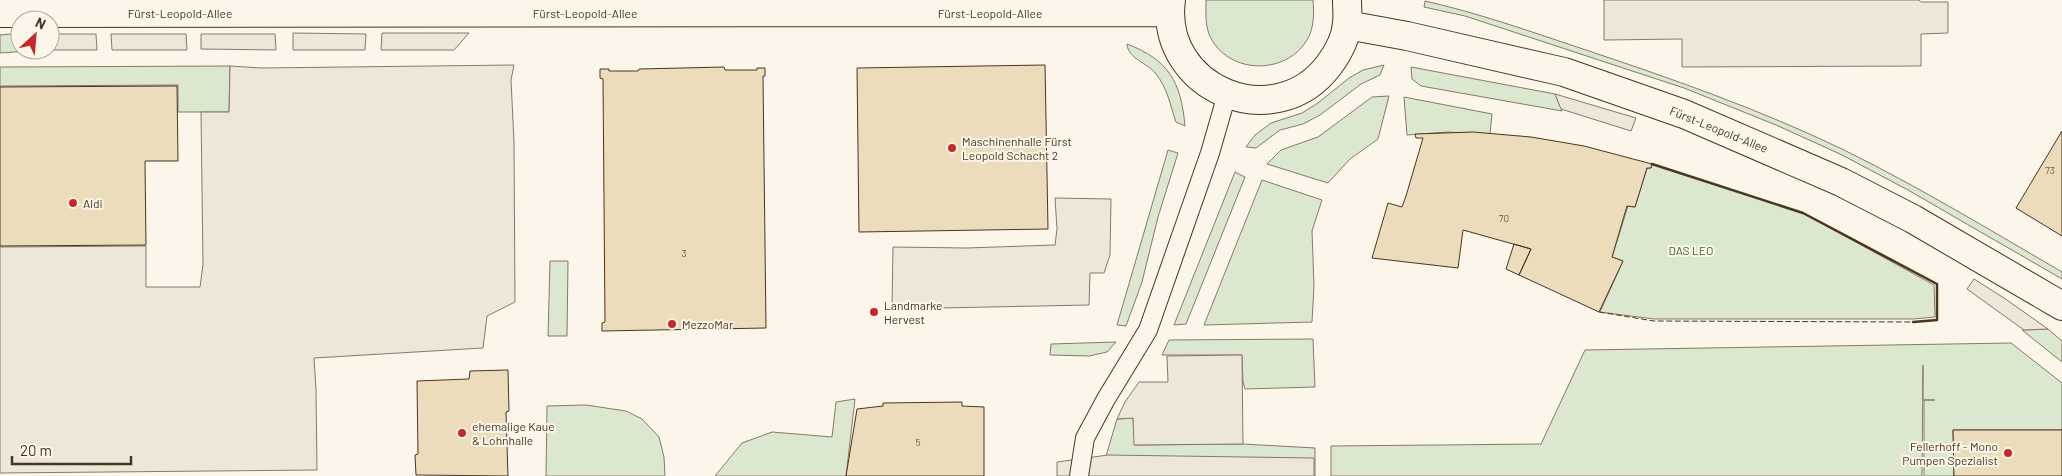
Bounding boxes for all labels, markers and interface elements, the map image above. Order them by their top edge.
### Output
street label: Fürst-Leopold-Allee [128,6,232,20]
street label: Fürst-Leopold-Allee [533,6,637,20]
street label: Fürst-Leopold-Allee [938,6,1042,20]
north arrow [10,10,60,60]
text: N [33,13,49,33]
street label: Fürst-Leopold-Allee [1668,103,1770,155]
place label: Maschinenhalle Fürst Leopold Schacht 2 [962,134,1072,162]
marker: Maschinenhalle Fürst Leopold Schacht 2 [946,142,958,154]
house number: 73 [2045,164,2055,176]
place label: Aldi [83,196,103,210]
marker: Aldi [67,197,79,209]
house number: 70 [1499,212,1509,224]
park label: DAS LEO [1669,243,1713,257]
house number: 3 [681,247,687,259]
place label: Landmarke Hervest [884,298,943,326]
marker: Landmarke Hervest [868,306,880,318]
place label: MezzoMar [682,317,734,331]
marker: MezzoMar [666,318,678,330]
place label: ehemalige Kaue & Lohnhalle [472,419,555,447]
marker: ehemalige Kaue & Lohnhalle [456,427,468,439]
scale bar [12,434,131,466]
house number: 5 [915,436,921,448]
place label: Fellerhoff - Mono Pumpen Spezialist [1902,439,1998,467]
text: 20 m [20,441,52,459]
marker: Fellerhoff - Mono Pumpen Spezialist [2002,447,2014,459]

